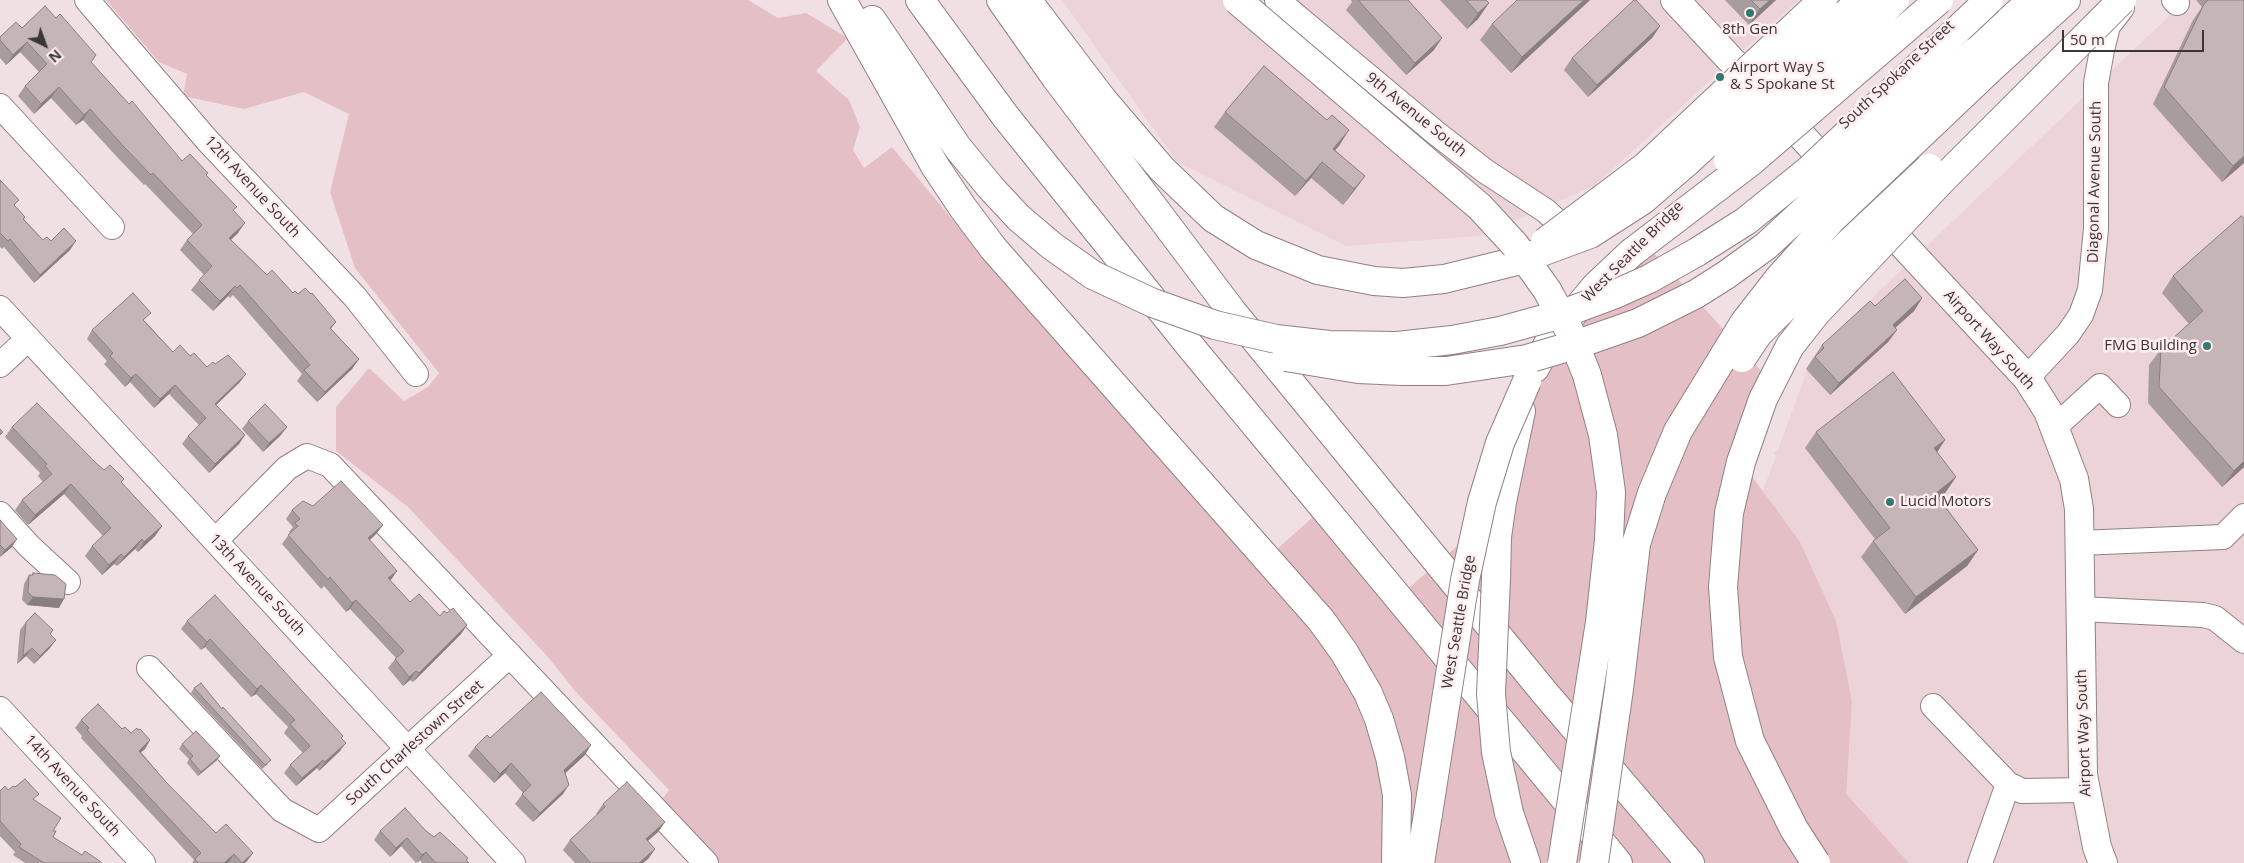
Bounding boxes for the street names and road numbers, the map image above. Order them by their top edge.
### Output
street label: South Spokane Street [1836,17,1958,133]
street label: 9th Avenue South [1362,69,1470,161]
street label: Diagonal Avenue South [2085,101,2105,263]
street label: 12th Avenue South [200,132,304,242]
street label: West Seattle Bridge [1579,198,1687,306]
street label: Airport Way South [1940,287,2038,393]
street label: 13th Avenue South [205,530,309,640]
street label: West Seattle Bridge [1438,554,1480,690]
street label: Airport Way South [2073,669,2095,797]
street label: South Charlestown Street [343,677,487,809]
street label: 14th Avenue South [20,731,124,841]

